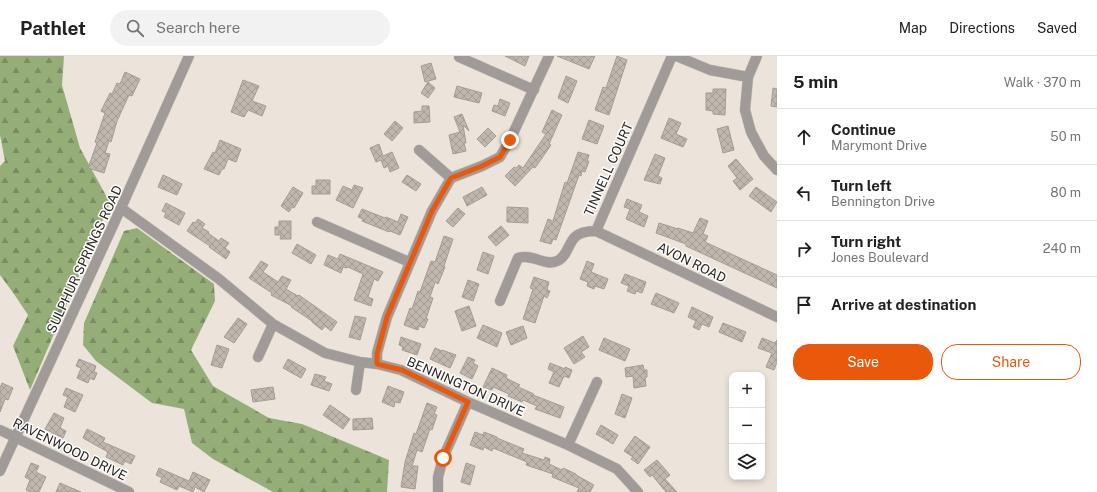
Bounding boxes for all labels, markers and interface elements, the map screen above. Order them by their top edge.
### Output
search box [110,10,390,46]
text: Pathlet [20,17,86,39]
icon: search [124,17,146,39]
text: Search here [156,19,240,36]
text: Map [899,20,927,36]
text: Directions [949,20,1015,36]
text: Saved [1037,20,1077,36]
text: 5 min [793,72,838,92]
text: Walk · 370 m [1004,75,1081,90]
street label: TINNELL COURT [581,120,636,218]
text: Continue [831,121,896,138]
icon: ahead [793,126,815,148]
text: 50 m [1050,129,1081,144]
route end [501,131,519,149]
text: Marymont Drive [831,138,927,153]
text: Turn left [831,177,892,194]
icon: left [793,182,815,204]
street label: SULPHUR SPRINGS ROAD [44,183,125,335]
text: 80 m [1050,185,1081,200]
text: Bennington Drive [831,194,935,209]
text: Turn right [831,233,901,250]
icon: right [793,238,815,260]
street label: AVON ROAD [655,239,729,286]
text: 240 m [1043,241,1081,256]
text: Jones Boulevard [831,250,929,265]
icon: arrive [793,294,815,316]
text: Arrive at destination [831,296,976,313]
button: Save [793,344,933,380]
button: Share [941,344,1081,380]
street label: BENNINGTON DRIVE [405,354,527,419]
map controls [729,372,765,480]
button: + [729,372,765,408]
button: − [729,408,765,444]
street label: RAVENWOOD DRIVE [10,415,129,484]
button: layers [729,444,765,480]
route start [434,449,452,467]

